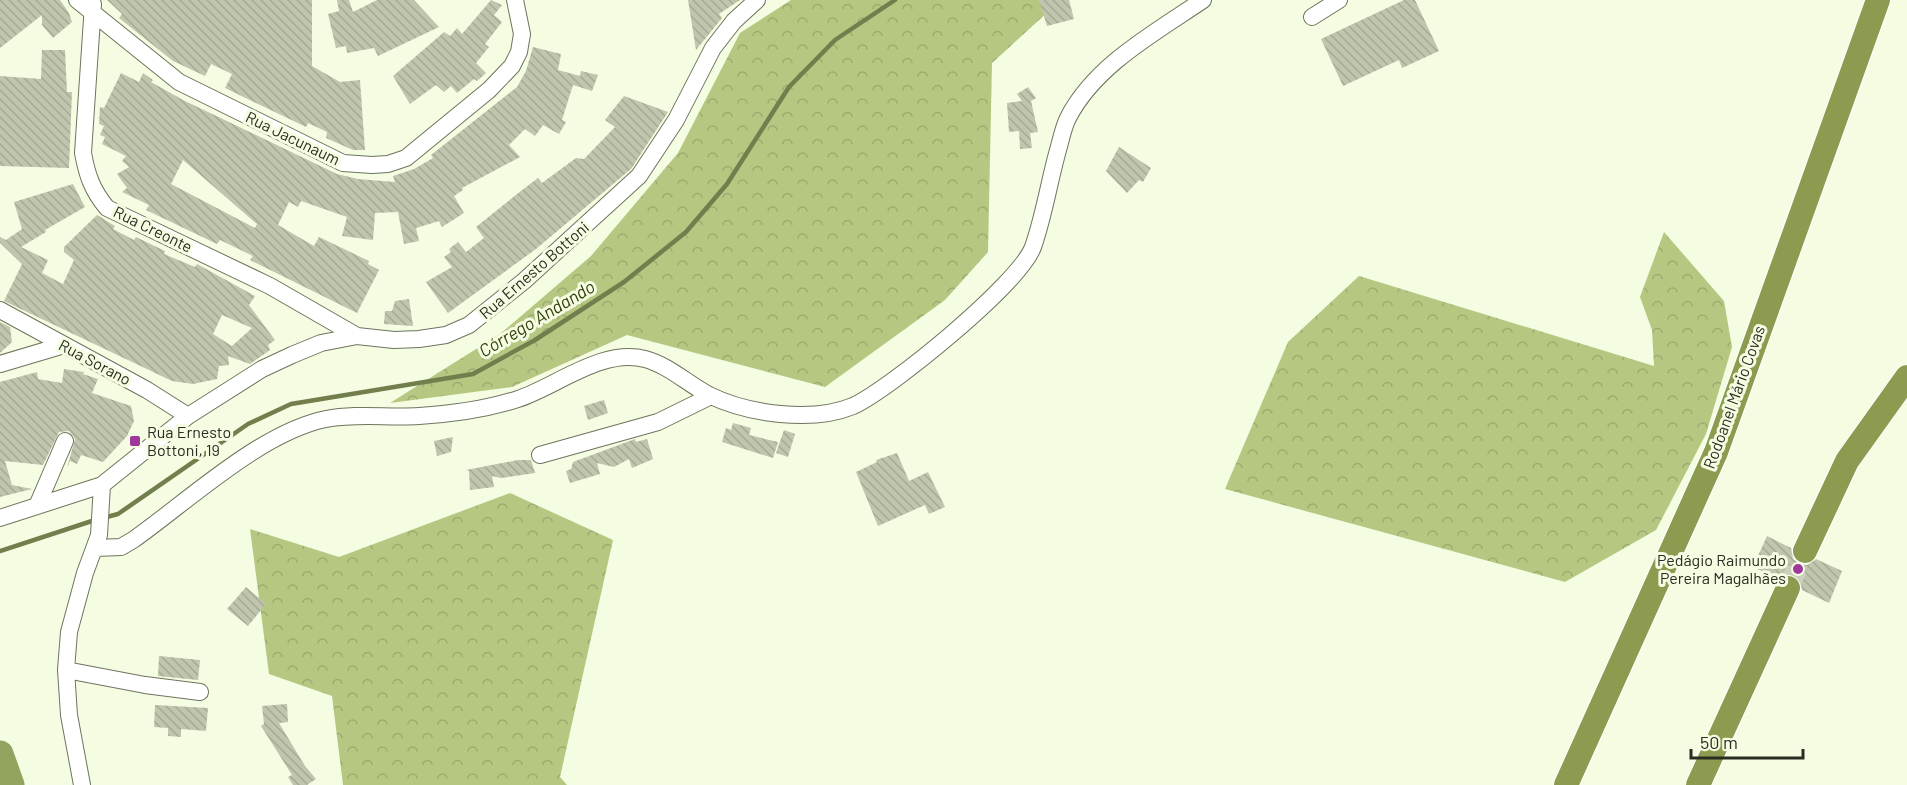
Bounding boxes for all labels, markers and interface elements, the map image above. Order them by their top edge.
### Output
street label: Rua Jacunaum [243,107,344,169]
street label: Rua Creonte [111,201,196,256]
street label: Rua Ernesto Bottoni [475,217,592,322]
water label: Córrego Andando [474,275,599,361]
street label: Rodoanel Mário Covas [1699,323,1768,471]
street label: Rua Sorano [56,335,135,388]
place label: Rua Ernesto Bottoni, 19 [147,422,231,459]
marker: Rua Ernesto Bottoni, 19 [128,434,142,448]
place label: Pedágio Raimundo Pereira Magalhães [1657,550,1786,587]
marker: Pedágio Raimundo Pereira Magalhães [1791,562,1805,576]
scale bar [1691,722,1804,760]
text: 50 m [1700,731,1738,753]

